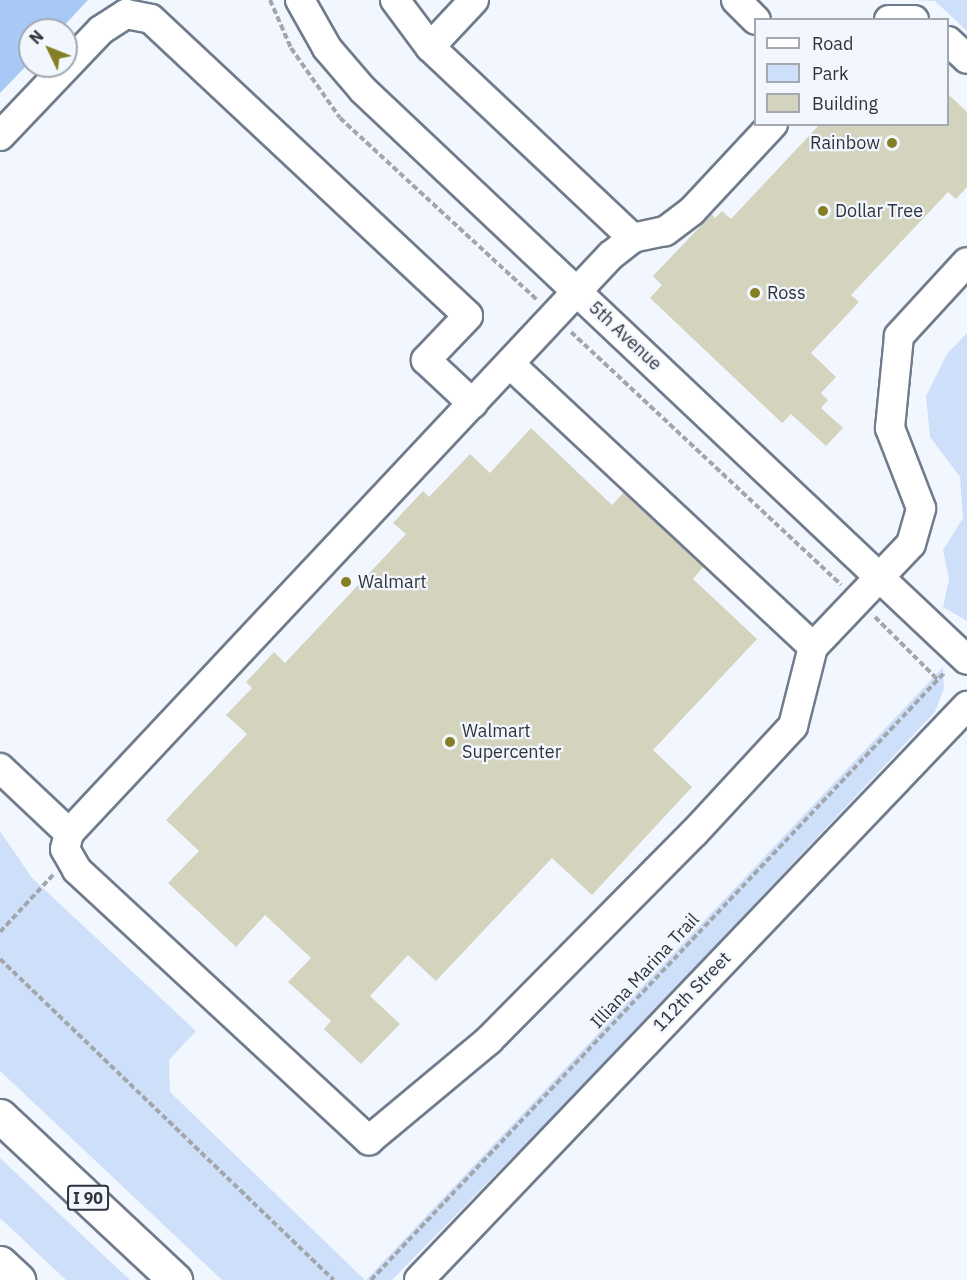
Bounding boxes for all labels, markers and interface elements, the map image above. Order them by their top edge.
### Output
north arrow [18,18,78,78]
legend [754,18,949,126]
text: N [25,26,48,48]
text: Road [812,32,853,55]
text: Park [812,62,848,85]
text: Building [812,92,878,115]
place label: Rainbow [810,132,880,154]
marker: Rainbow [885,136,899,150]
place label: Dollar Tree [835,200,923,222]
marker: Dollar Tree [816,204,830,218]
place label: Ross [767,282,806,304]
marker: Ross [748,286,762,300]
street label: 5th Avenue [584,297,666,375]
place label: Walmart [358,571,427,593]
marker: Walmart [339,575,353,589]
place label: Walmart Supercenter [462,721,561,764]
marker: Walmart Supercenter [443,735,457,749]
street label: Illiana Marina Trail [586,909,704,1033]
street label: 112th Street [649,948,735,1036]
road number: I 90 [67,1185,109,1211]

